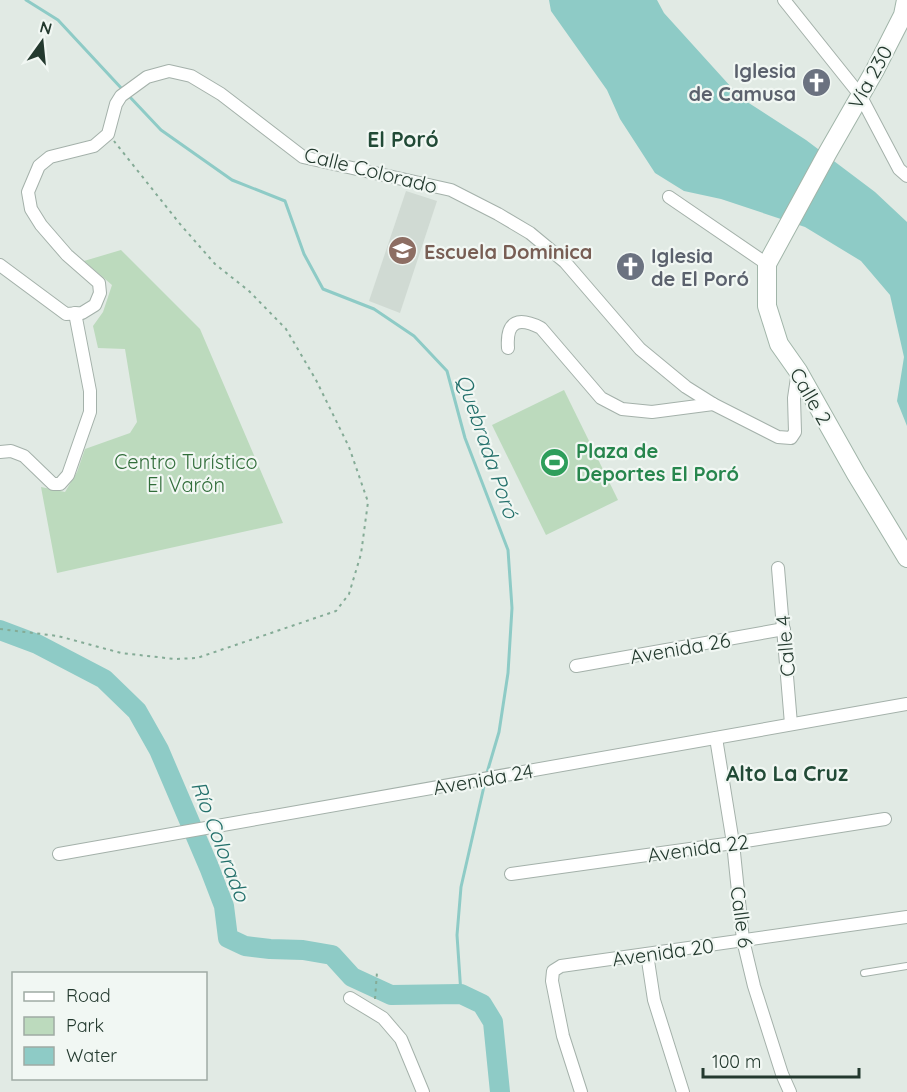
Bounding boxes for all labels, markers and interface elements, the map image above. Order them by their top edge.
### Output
north arrow [12,12,72,72]
text: N [38,16,54,39]
street label: Vía 230 [842,41,898,113]
place label: Iglesia de Camusa [688,58,796,106]
church icon: Iglesia de Camusa [801,66,833,98]
district label: El Poró [367,126,439,152]
street label: Calle Colorado [302,141,440,199]
school or university icon: Escuela Dominica [387,235,419,267]
place label: Escuela Dominica [424,239,592,264]
place label: Iglesia de El Poró [651,243,749,291]
church icon: Iglesia de El Poró [614,250,646,282]
street label: Calle 2 [785,363,837,429]
water label: Quebrada Poró [451,371,525,523]
place label: Plaza de Deportes El Poró [576,438,739,486]
sports icon: Plaza de Deportes El Poró [539,446,571,478]
park label: Centro Turístico El Varón [114,449,258,497]
street label: Calle 4 [770,614,800,678]
street label: Avenida 26 [628,627,732,669]
street label: Avenida 24 [431,758,535,800]
district label: Alto La Cruz [726,760,848,786]
water label: Río Colorado [186,777,256,906]
street label: Avenida 22 [646,829,750,867]
street label: Calle 6 [725,885,759,950]
street label: Avenida 20 [610,932,716,972]
legend [12,972,207,1080]
text: Road [66,984,111,1007]
text: Park [66,1014,104,1037]
scale bar [703,1041,859,1079]
text: Water [66,1044,117,1067]
text: 100 m [712,1050,761,1073]

